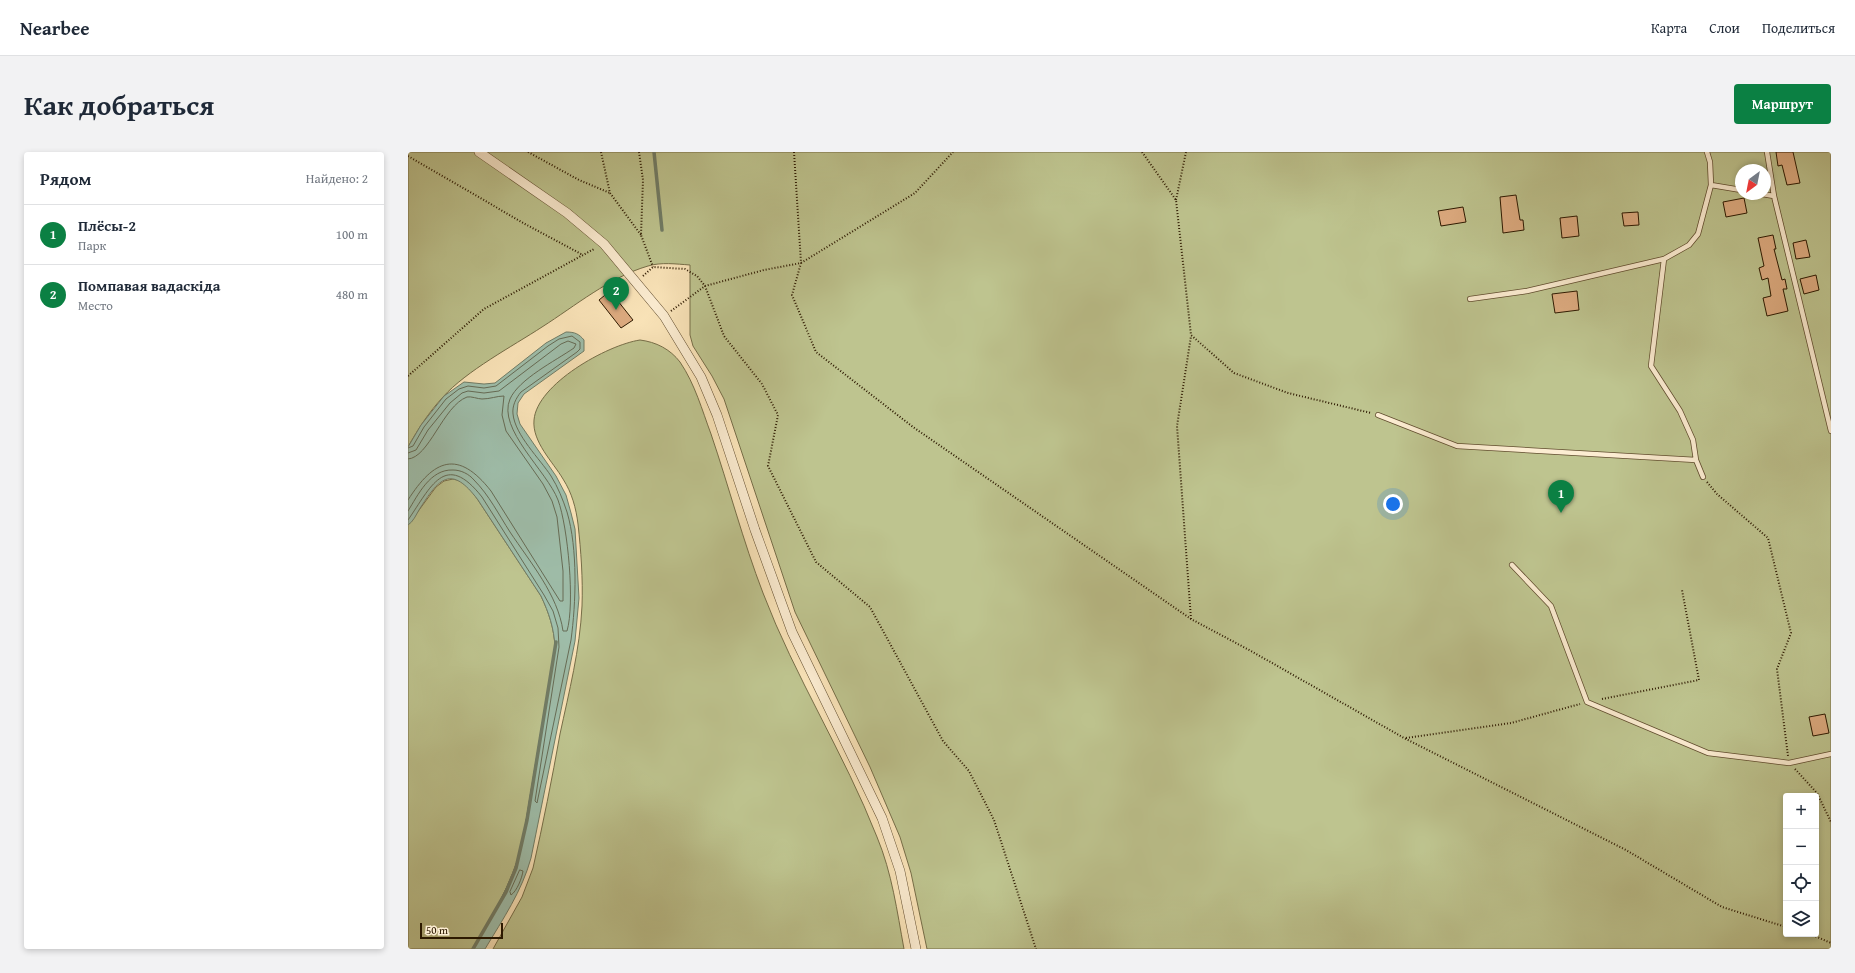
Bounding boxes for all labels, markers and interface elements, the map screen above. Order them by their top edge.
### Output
text: Nearbee [20,14,90,42]
text: Карта [1651,18,1687,38]
text: Слои [1709,18,1740,38]
text: Поделиться [1762,18,1835,38]
text: Как добраться [24,84,214,125]
button: Маршрут [1734,84,1831,124]
north arrow [1735,164,1771,200]
text: Рядом [40,166,91,191]
text: Найдено: 2 [306,169,368,188]
text: Плёсы-2 [78,215,136,236]
text: 1 [50,225,56,244]
text: 100 m [336,225,368,244]
text: Парк [78,236,106,255]
text: Помпавая вадаскіда [78,275,220,296]
pin: 2 [603,277,629,310]
text: 2 [50,285,56,304]
text: 480 m [336,285,368,304]
text: Место [78,296,113,315]
pin: 1 [1548,480,1574,513]
your location [1383,494,1403,514]
map controls [1783,793,1819,937]
button: + [1783,793,1819,829]
button: − [1783,829,1819,865]
button: locate [1783,865,1819,901]
button: layers [1783,901,1819,937]
scale bar [420,921,503,940]
text: 50 m [426,922,448,938]

